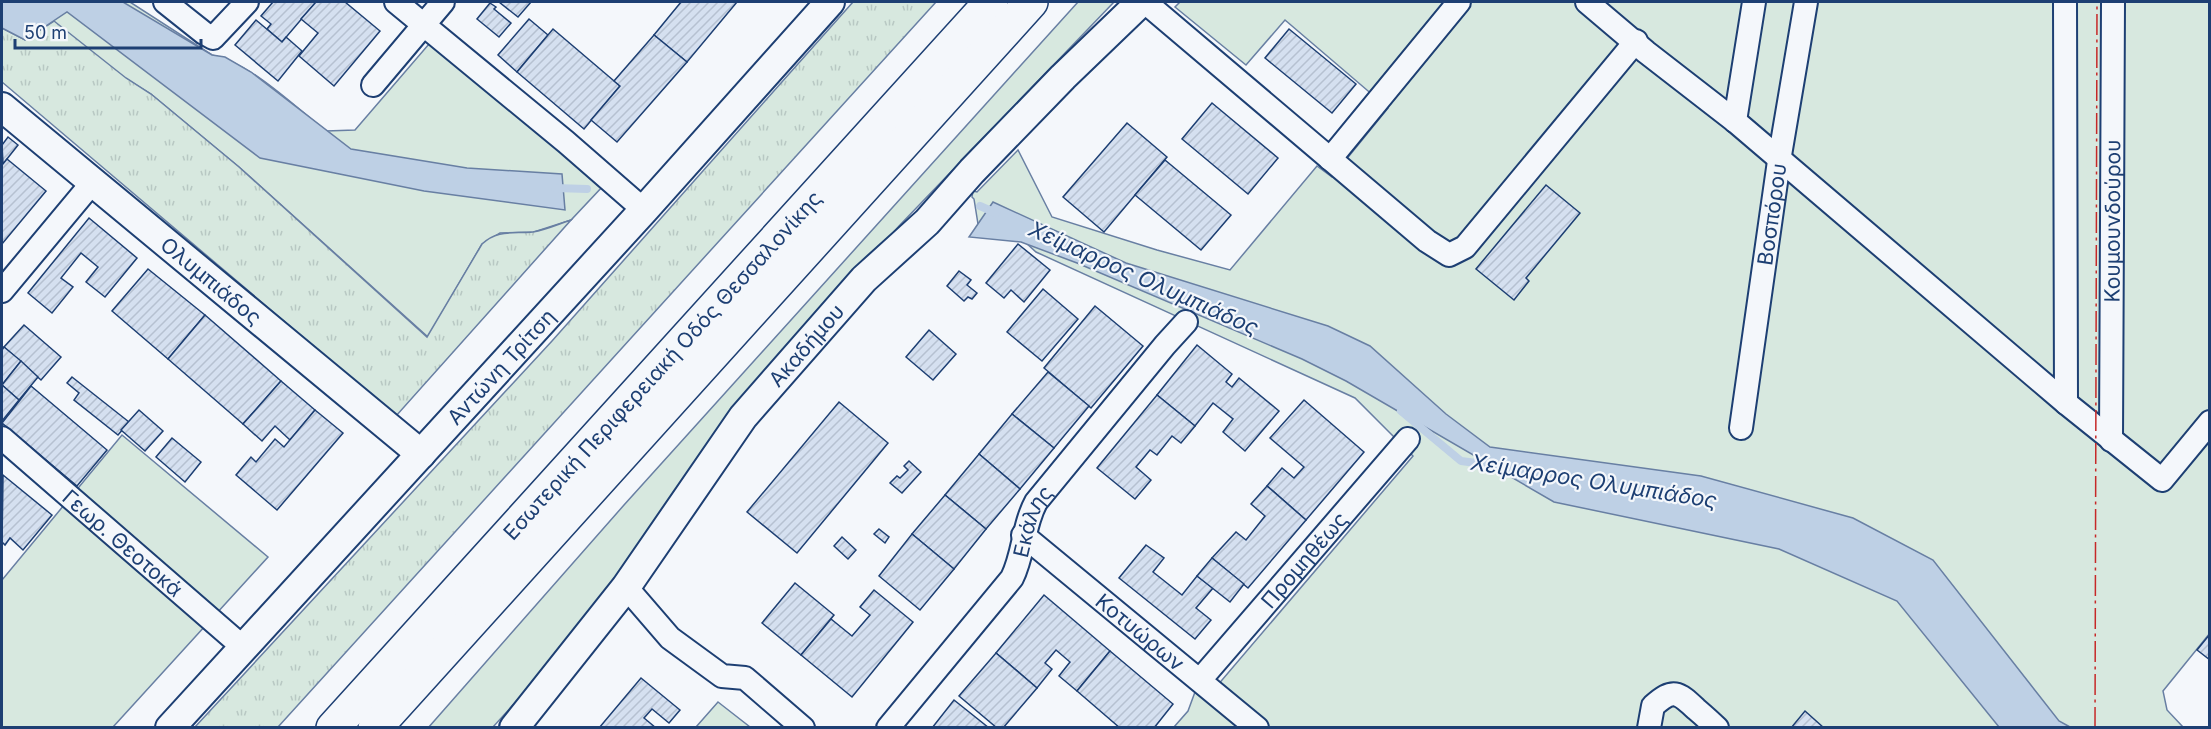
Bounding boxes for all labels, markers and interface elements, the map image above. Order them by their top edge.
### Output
scale bar [15,12,201,50]
text: 50 m [24,22,67,43]
street label: Κουμουνδούρου [2099,139,2125,303]
street label: Βοσπόρου [1752,162,1791,267]
street label: Εσωτερική Περιφερειακή Οδός Θεσσαλονίκης [498,185,826,544]
water label: Χείμαρρος Ολυμπιάδος [1024,215,1263,340]
street label: Ολυμπιάδος [156,231,267,330]
street label: Ακαδήμου [763,299,849,392]
street label: Αντώνη Τρίτση [442,304,560,429]
water label: Χείμαρρος Ολυμπιάδος [1468,449,1719,513]
street label: Εκάλης [1008,480,1057,560]
street label: Γεωρ. Θεοτοκά [58,484,188,602]
street label: Προμηθέως [1256,506,1352,613]
street label: Κοτυώρων [1091,588,1190,676]

